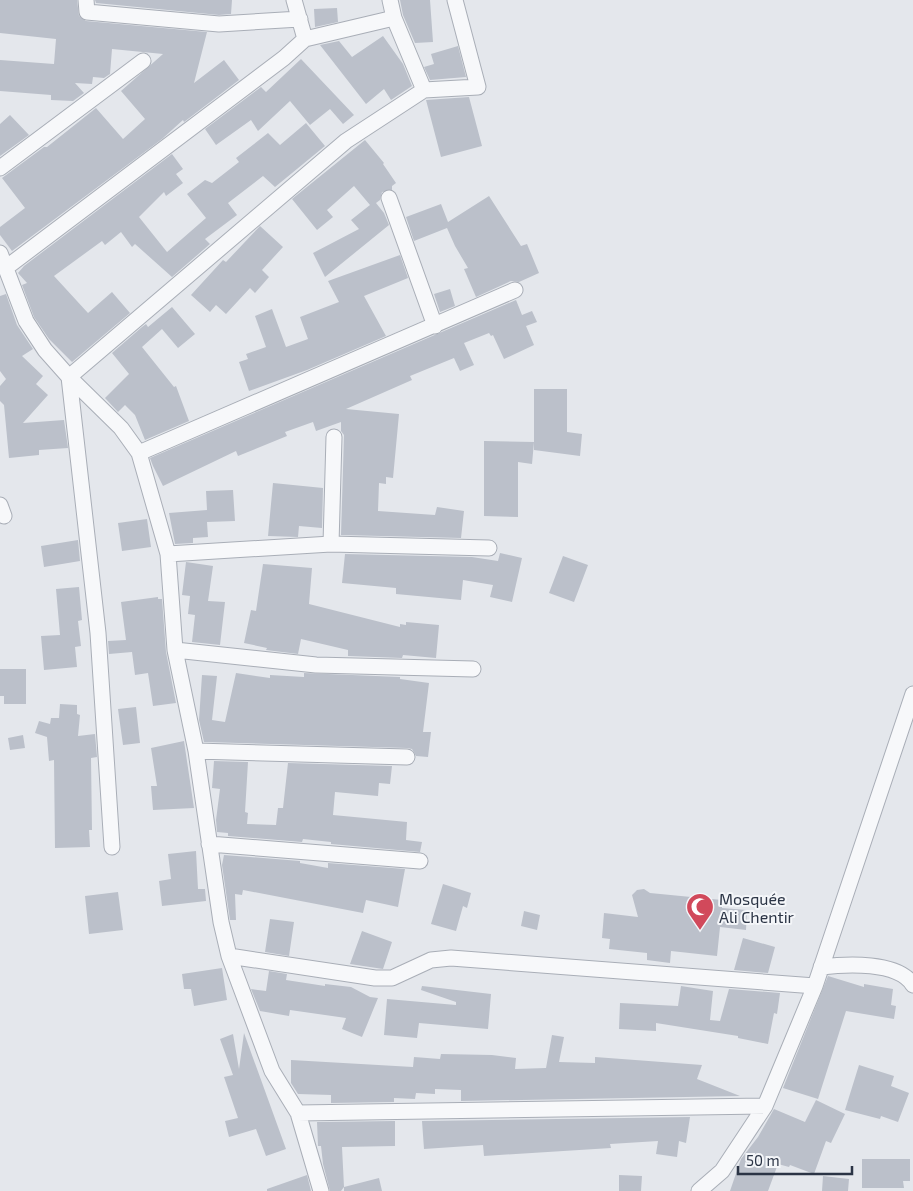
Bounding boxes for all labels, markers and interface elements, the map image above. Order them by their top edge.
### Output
place label: Mosquée Ali Chentir [719,889,795,926]
mosque icon: Mosquée Ali Chentir [685,892,715,931]
scale bar [738,1144,852,1176]
text: 50 m [746,1151,780,1169]

